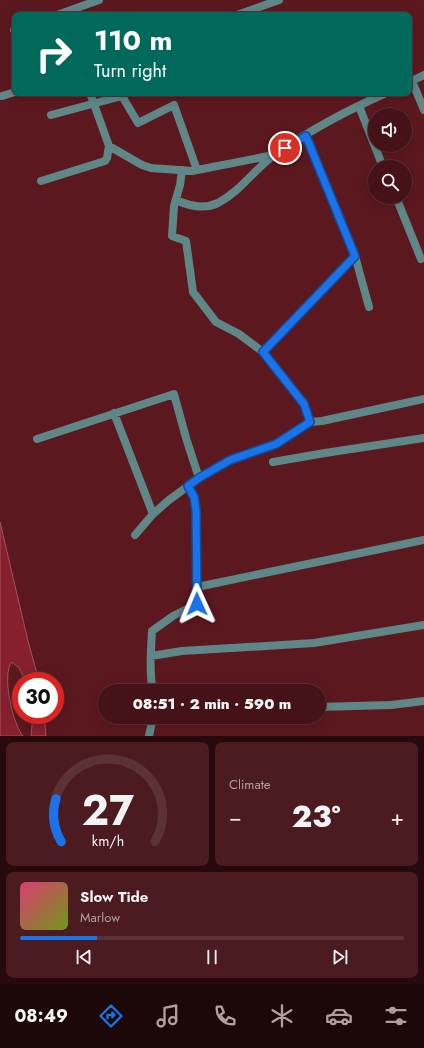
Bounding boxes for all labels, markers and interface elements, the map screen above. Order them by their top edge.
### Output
text: 110 m [94,20,172,61]
icon: right [28,28,80,80]
text: Turn right [94,58,166,84]
map controls [368,108,412,204]
button: sound [368,108,412,152]
pin [268,131,302,165]
icon: arrive [274,137,296,159]
button: search [368,160,412,204]
position arrow [176,583,218,625]
speed limit sign: 30 [12,672,64,724]
text: 08:51 · 2 min · 590 m [133,693,291,715]
text: Climate [229,775,270,794]
text: 27 [81,780,134,841]
text: 23° [292,795,341,838]
text: − [229,801,242,833]
text: + [390,801,404,833]
text: km/h [91,831,124,851]
text: Slow Tide [80,886,148,908]
text: Marlow [80,908,120,927]
icon: previous [73,946,95,968]
icon: pause [201,946,223,968]
icon: next [329,946,351,968]
icon: directions [97,1002,125,1030]
icon: music [154,1002,182,1030]
icon: phone [211,1002,239,1030]
icon: climate [268,1002,296,1030]
icon: car [325,1002,353,1030]
icon: filters [382,1002,410,1030]
text: 08:49 [14,1003,68,1029]

